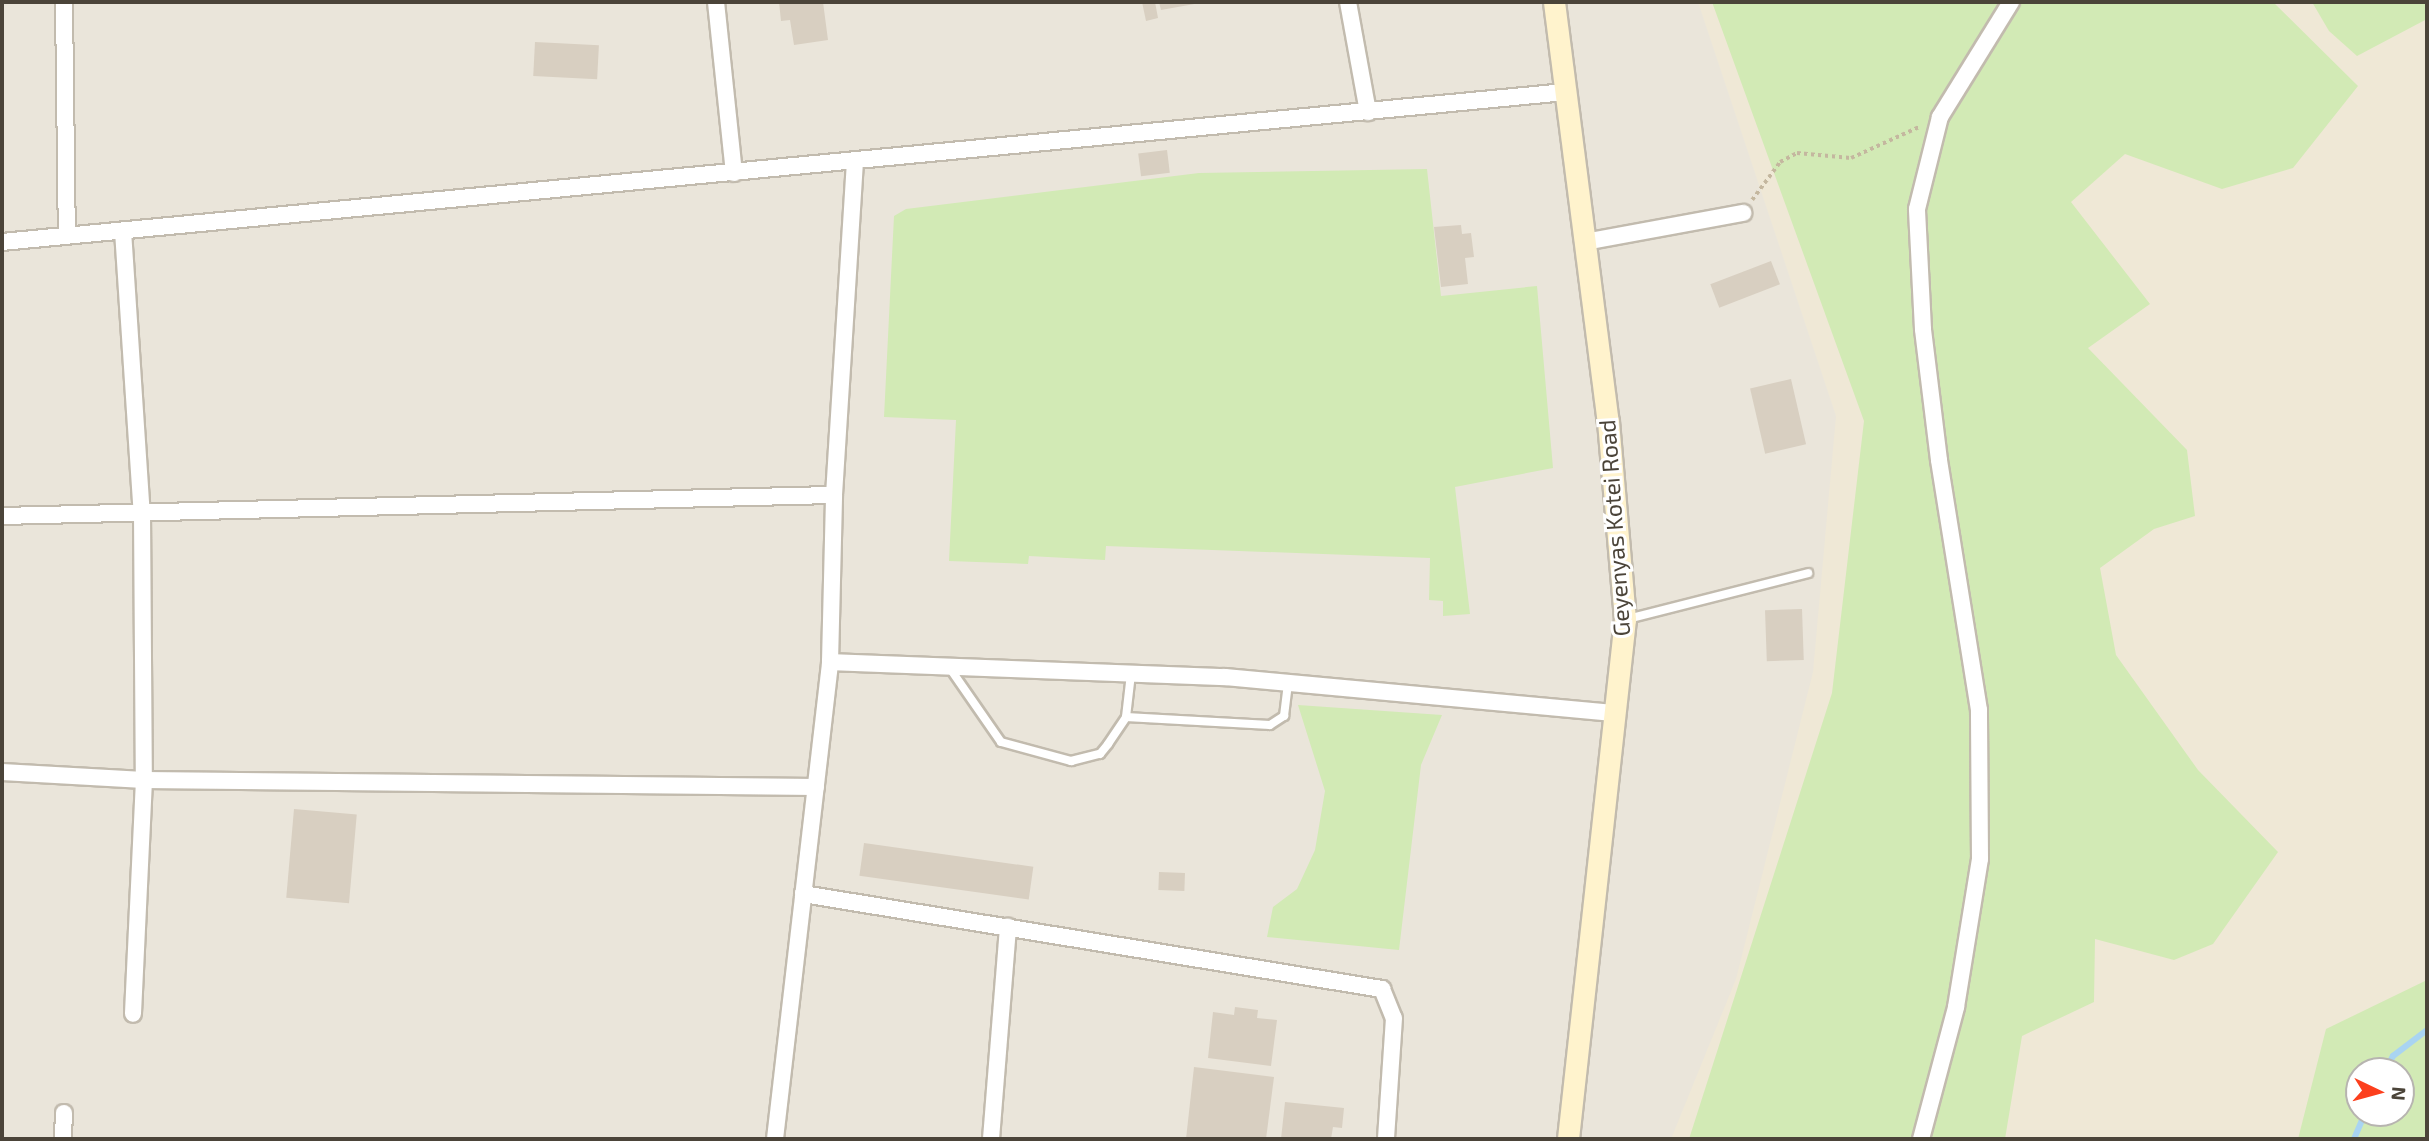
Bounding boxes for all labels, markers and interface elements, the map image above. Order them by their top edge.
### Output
street label: Geyenyas Kotei Road [1593,419,1635,637]
north arrow [2345,1057,2415,1127]
text: N [2387,1086,2411,1102]

